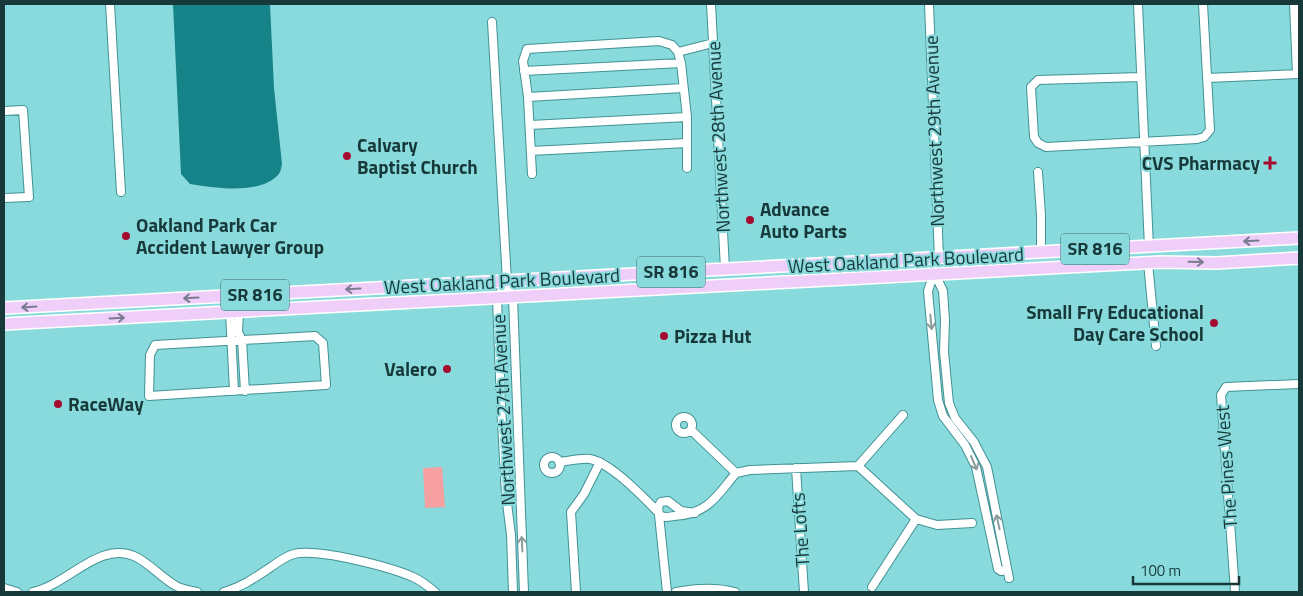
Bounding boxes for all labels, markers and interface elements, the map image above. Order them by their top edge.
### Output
street label: Northwest 29th Avenue [916,35,951,227]
street label: Northwest 28th Avenue [698,41,737,233]
place label: Calvary Baptist Church [357,130,478,181]
place label: CVS Pharmacy [1142,148,1260,177]
marker: Calvary Baptist Church [341,150,353,162]
marker: CVS Pharmacy [1264,157,1276,169]
place label: Advance Auto Parts [760,194,847,245]
place label: Oakland Park Car Accident Lawyer Group [136,210,324,261]
marker: Advance Auto Parts [744,214,756,226]
marker: Oakland Park Car Accident Lawyer Group [120,230,132,242]
road number: SR 816 [1061,233,1129,264]
one-way arrow [1243,237,1259,246]
street label: West Oakland Park Boulevard [787,239,1025,280]
road number: SR 816 [637,256,705,288]
one-way arrow [1188,257,1204,267]
street label: West Oakland Park Boulevard [383,260,621,301]
road number: SR 816 [221,280,289,310]
one-way arrow [346,284,362,294]
one-way arrow [183,293,199,302]
place label: Small Fry Educational Day Care School [1026,297,1204,348]
one-way arrow [21,302,37,311]
one-way arrow [926,313,936,329]
one-way arrow [109,314,125,323]
street label: Northwest 27th Avenue [483,314,522,506]
marker: Small Fry Educational Day Care School [1208,317,1220,329]
place label: Pizza Hut [674,321,752,350]
marker: Pizza Hut [658,330,670,342]
place label: Valero [384,354,437,383]
marker: Valero [441,363,453,375]
place label: RaceWay [68,389,144,418]
marker: RaceWay [52,398,64,410]
street label: The Pines West [1207,404,1244,530]
one-way arrow [970,455,980,470]
street label: The Lofts [782,492,817,568]
one-way arrow [992,515,1002,531]
one-way arrow [517,536,526,552]
scale bar [1133,554,1239,586]
text: 100 m [1140,559,1181,582]

